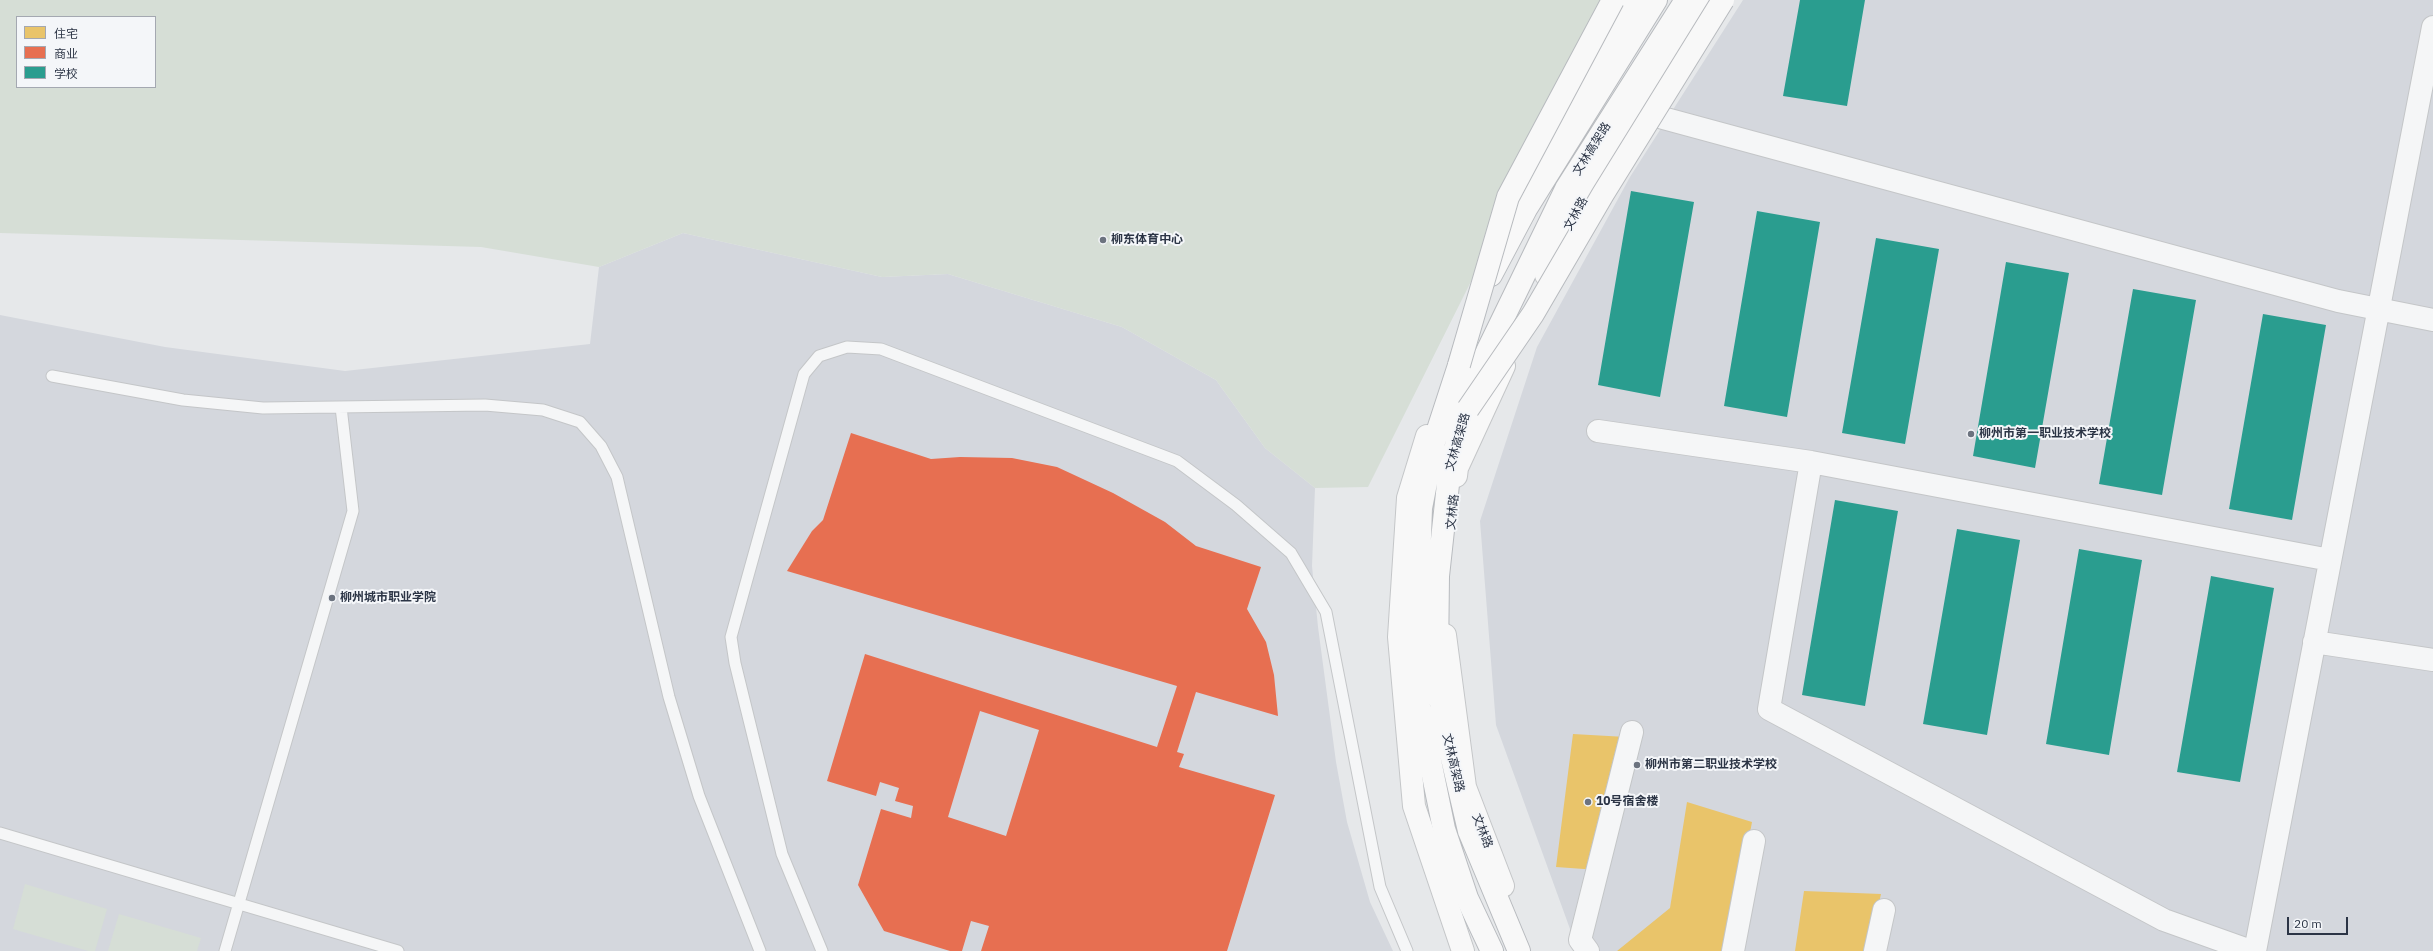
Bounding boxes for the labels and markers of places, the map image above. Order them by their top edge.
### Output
place label: 柳东体育中心 [1111,233,1183,247]
marker: 柳东体育中心 [1098,235,1108,245]
place label: 柳州市第一职业技术学校 [1979,427,2111,441]
marker: 柳州市第一职业技术学校 [1966,429,1976,439]
place label: 柳州城市职业学院 [340,591,436,605]
marker: 柳州城市职业学院 [327,593,337,603]
place label: 柳州市第二职业技术学校 [1645,758,1777,772]
marker: 柳州市第二职业技术学校 [1632,760,1642,770]
place label: 10号宿舍楼 [1596,795,1658,809]
marker: 10号宿舍楼 [1583,797,1593,807]

